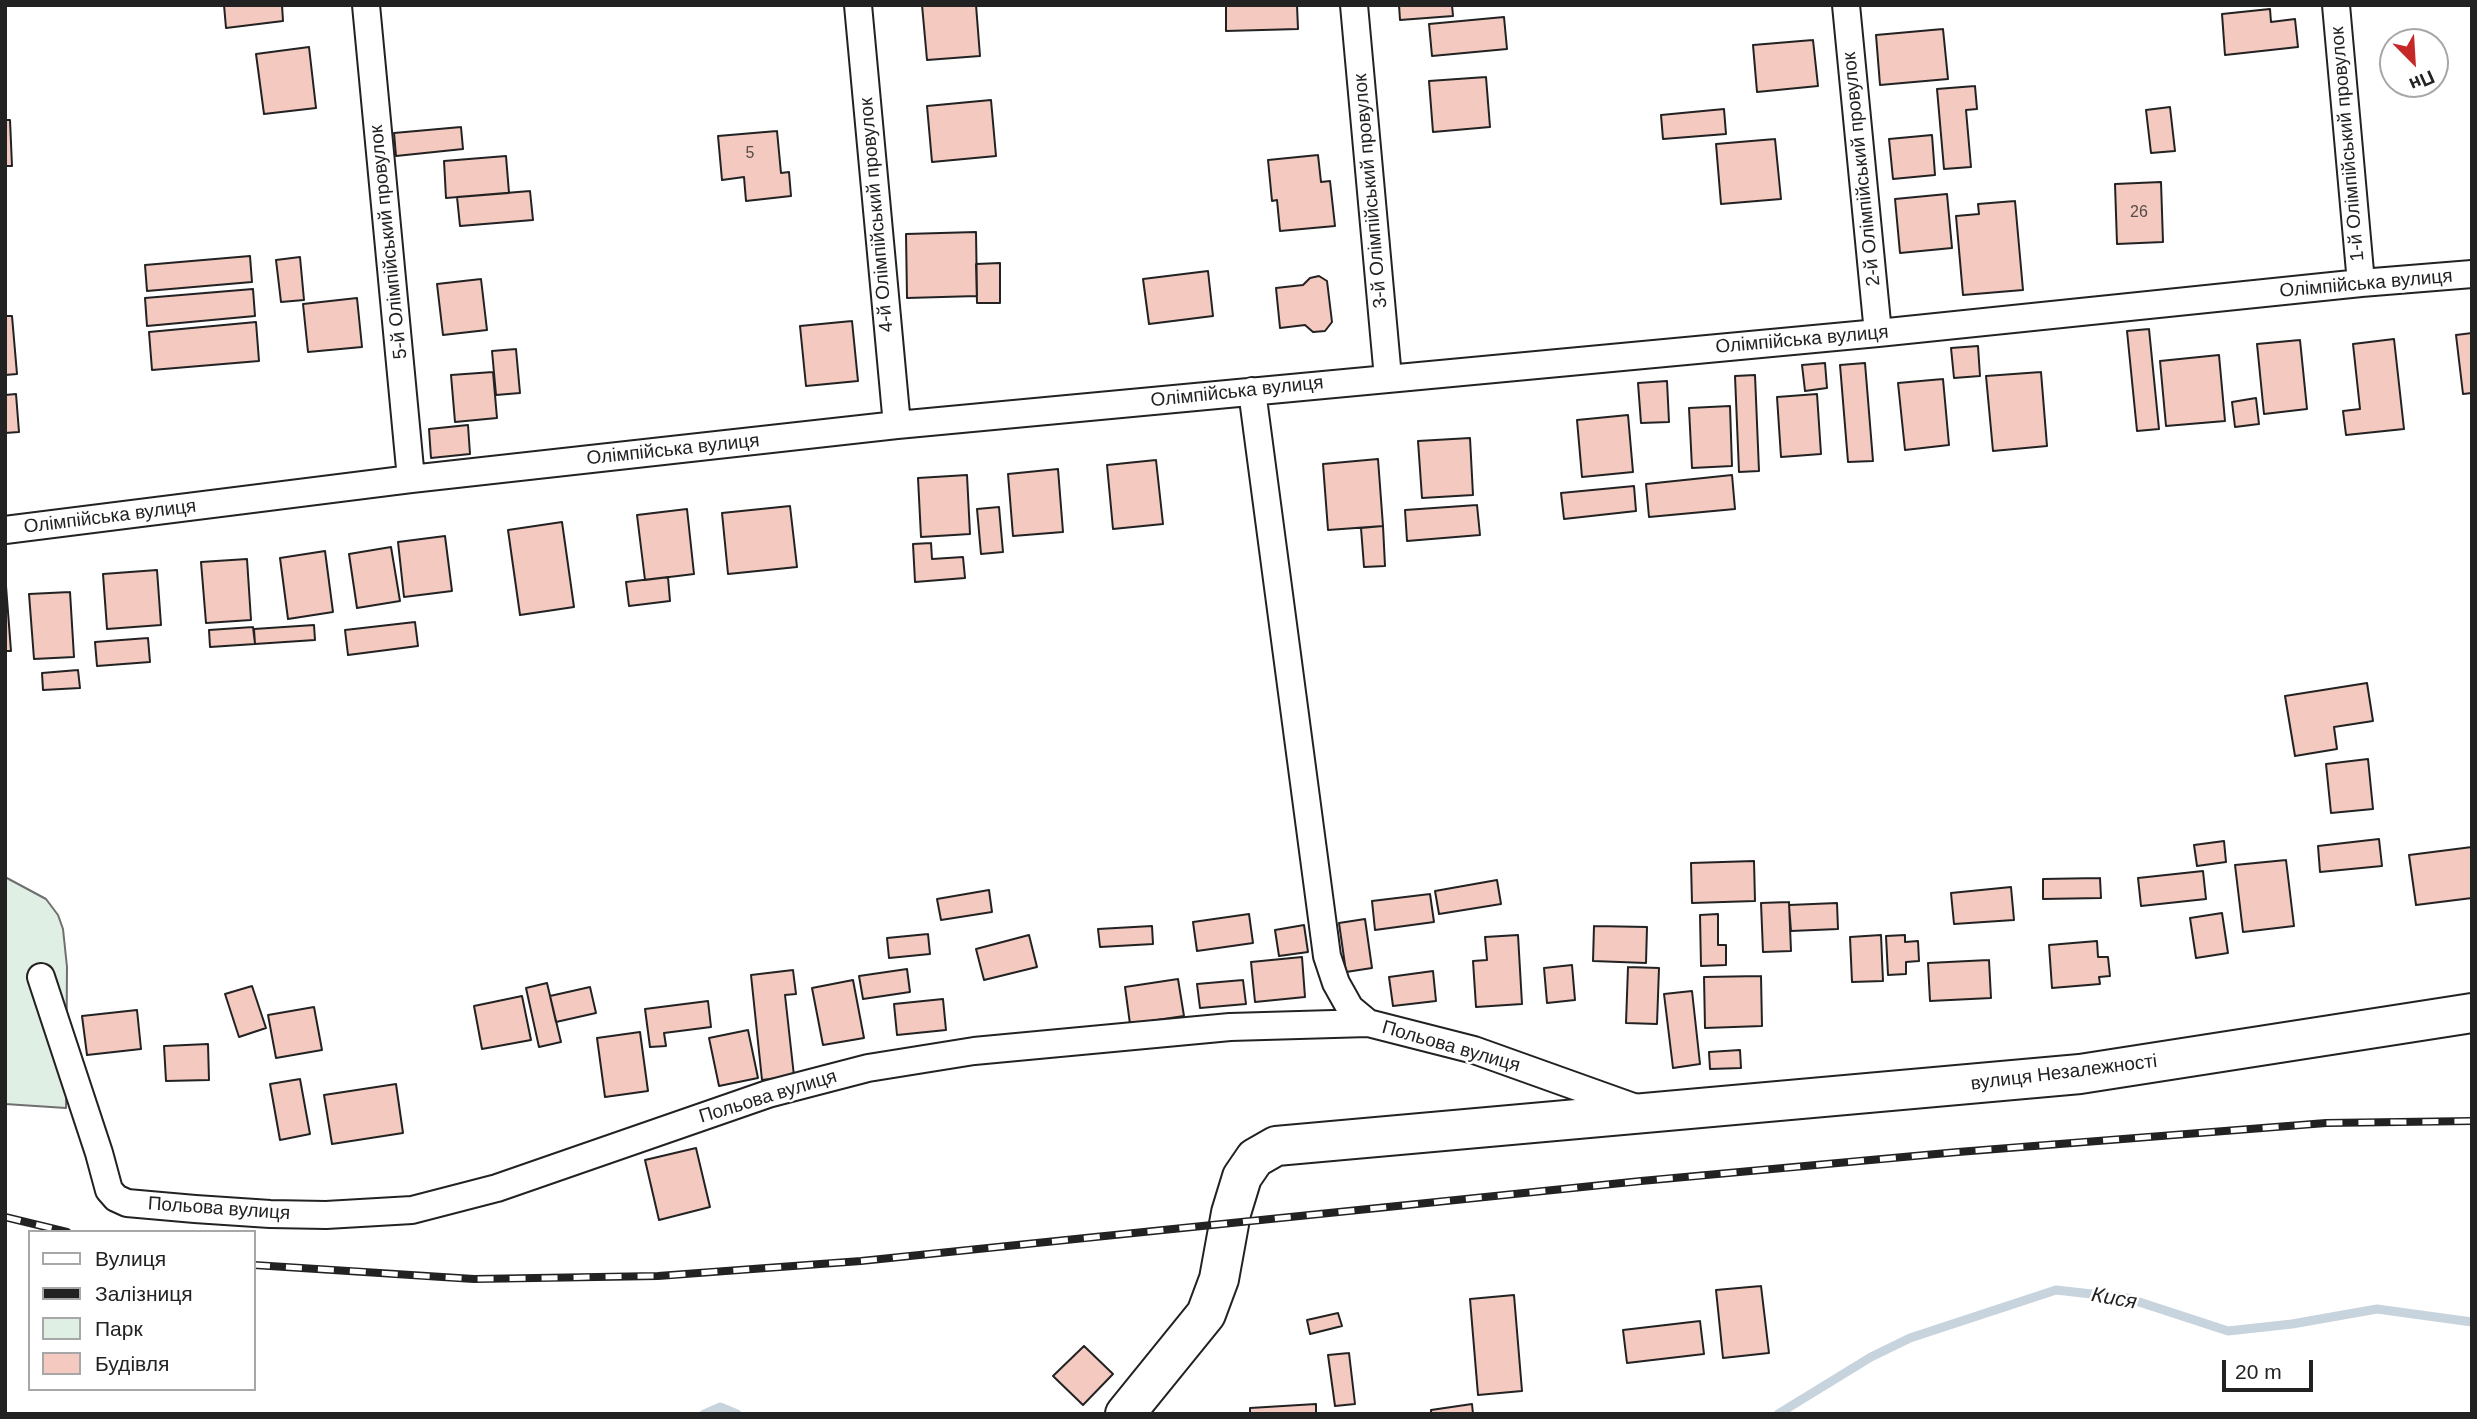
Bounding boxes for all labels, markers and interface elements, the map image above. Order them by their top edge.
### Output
street label: 1-й Олімпійський провулок [2326,26,2370,262]
north arrow [2379,28,2449,98]
street label: 2-й Олімпійський провулок [1838,51,1886,287]
text: Пн [2406,66,2438,96]
street label: 3-й Олімпійський провулок [1349,73,1393,309]
street label: 4-й Олімпійський провулок [855,97,899,333]
street label: 5-й Олімпійський провулок [365,124,413,360]
house number: 5 [746,144,754,164]
house number: 26 [2130,203,2148,223]
street label: Олімпійська вулиця [2279,265,2453,303]
street label: Олімпійська вулиця [1715,321,1889,359]
street label: Олімпійська вулиця [1149,372,1325,412]
street label: Олімпійська вулиця [585,430,761,470]
street label: Олімпійська вулиця [22,495,198,539]
street label: Польова вулиця [1379,1016,1523,1078]
street label: вулиця Незалежності [1969,1050,2159,1096]
street label: Польова вулиця [696,1065,840,1129]
street label: Польова вулиця [147,1193,291,1225]
legend [28,1230,256,1391]
text: Вулиця [95,1247,166,1270]
text: Залізниця [95,1282,193,1305]
water label: Кися [2089,1283,2139,1315]
text: Парк [95,1317,143,1340]
scale bar [2225,1346,2316,1390]
text: Будівля [95,1352,169,1375]
text: 20 m [2235,1360,2282,1383]

